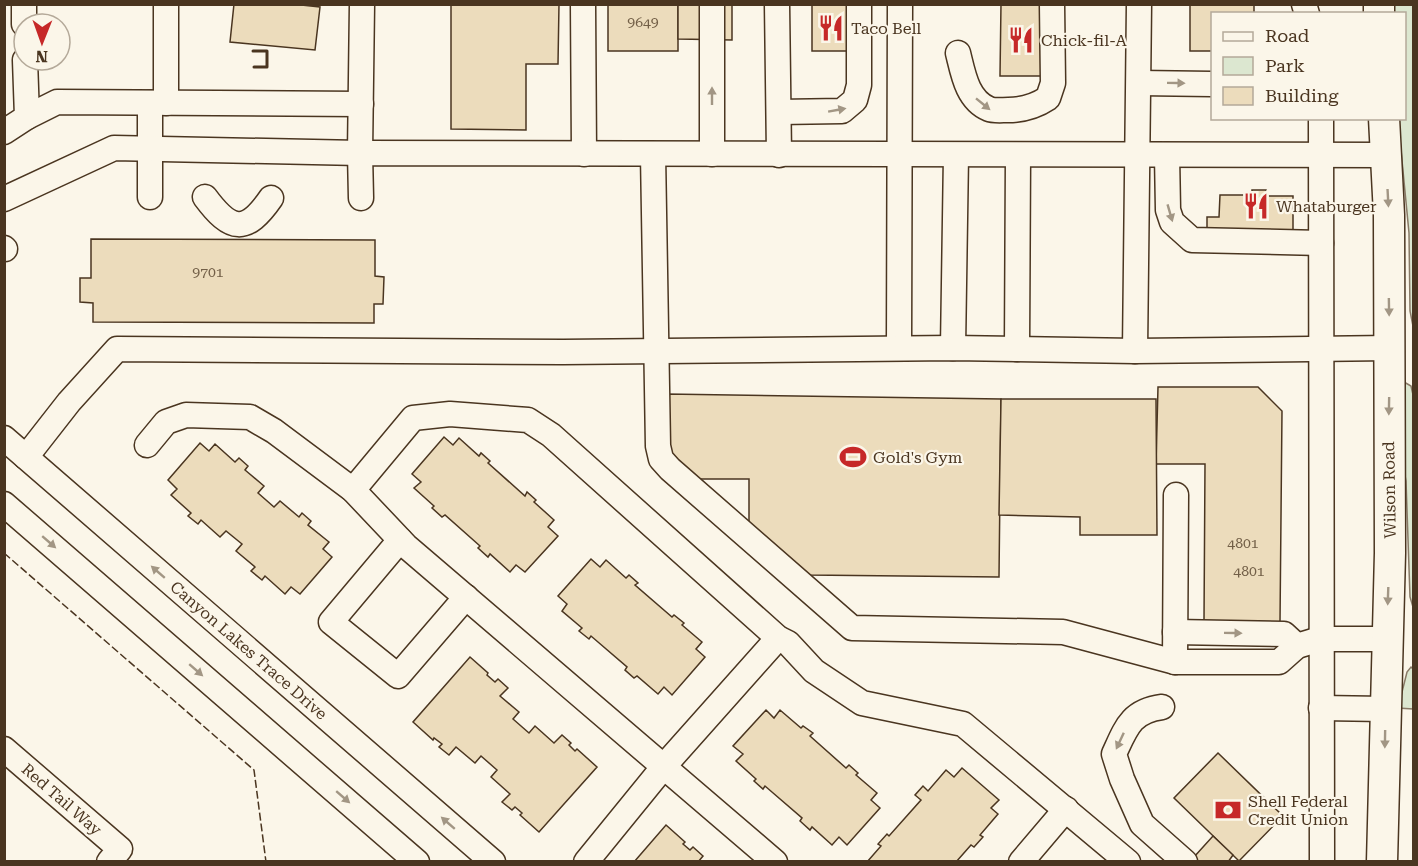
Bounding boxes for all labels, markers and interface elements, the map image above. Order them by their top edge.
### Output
north arrow [12,12,72,72]
legend [1211,12,1406,120]
restaurant icon: Taco Bell [816,13,846,43]
house number: 9649 [627,14,659,30]
place label: Taco Bell [851,19,921,38]
restaurant icon: Chick-fil-A [1006,25,1036,55]
text: Road [1265,25,1310,46]
place label: Chick-fil-A [1041,31,1127,50]
text: N [35,47,48,66]
text: Park [1265,55,1305,76]
one-way arrow [1166,78,1185,88]
text: Building [1265,85,1339,106]
one-way arrow [707,86,717,105]
one-way arrow [975,97,991,110]
one-way arrow [828,105,847,114]
one-way arrow [1384,188,1393,207]
restaurant icon: Whataburger [1241,191,1271,221]
place label: Whataburger [1276,197,1377,216]
one-way arrow [1166,204,1176,222]
house number: 9701 [192,264,224,280]
one-way arrow [1384,297,1394,316]
one-way arrow [1384,397,1394,416]
street label: Wilson Road [1379,441,1400,539]
sports icon: Gold's Gym [838,442,868,472]
place label: Gold's Gym [873,448,963,467]
one-way arrow [41,535,56,548]
house number: 4801 [1227,535,1259,551]
house number: 4801 [1233,563,1265,579]
one-way arrow [151,566,166,579]
street label: Canyon Lakes Trace Drive [166,577,331,724]
one-way arrow [1384,587,1393,606]
one-way arrow [1224,628,1243,638]
one-way arrow [188,663,203,676]
one-way arrow [1380,730,1390,749]
one-way arrow [1115,732,1124,749]
street label: Red Tail Way [18,759,106,840]
one-way arrow [335,791,351,804]
place label: Shell Federal Credit Union [1248,792,1348,829]
bank icon: Shell Federal Credit Union [1213,795,1243,825]
one-way arrow [441,816,456,830]

